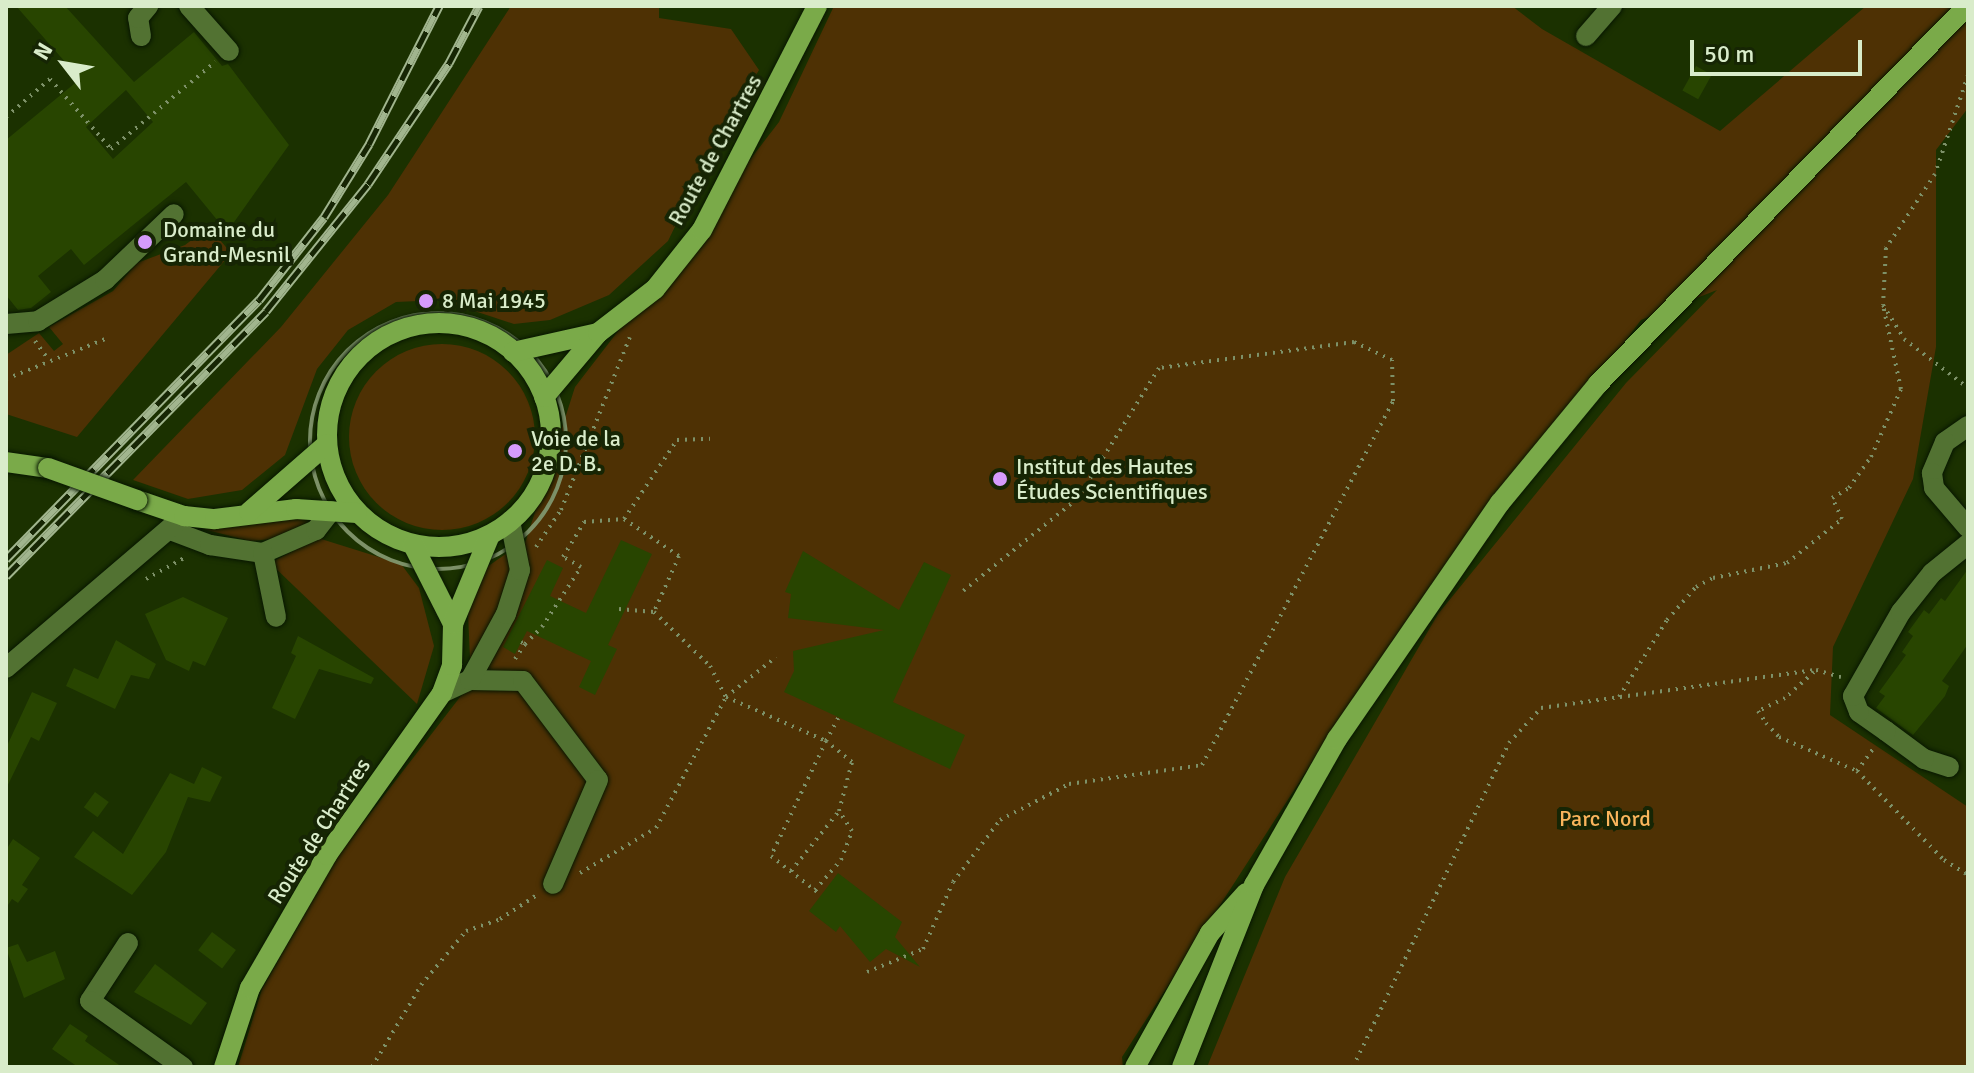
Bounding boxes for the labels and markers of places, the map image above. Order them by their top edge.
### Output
place label: Domaine du Grand-Mesnil [163,216,290,268]
marker: Domaine du Grand-Mesnil [134,231,156,253]
place label: 8 Mai 1945 [442,288,546,314]
marker: 8 Mai 1945 [417,292,435,310]
place label: Voie de la 2e D. B. [531,425,621,476]
marker: Voie de la 2e D. B. [506,442,524,460]
place label: Institut des Hautes Études Scientifiques [1016,453,1208,504]
marker: Institut des Hautes Études Scientifiques [991,470,1009,488]

